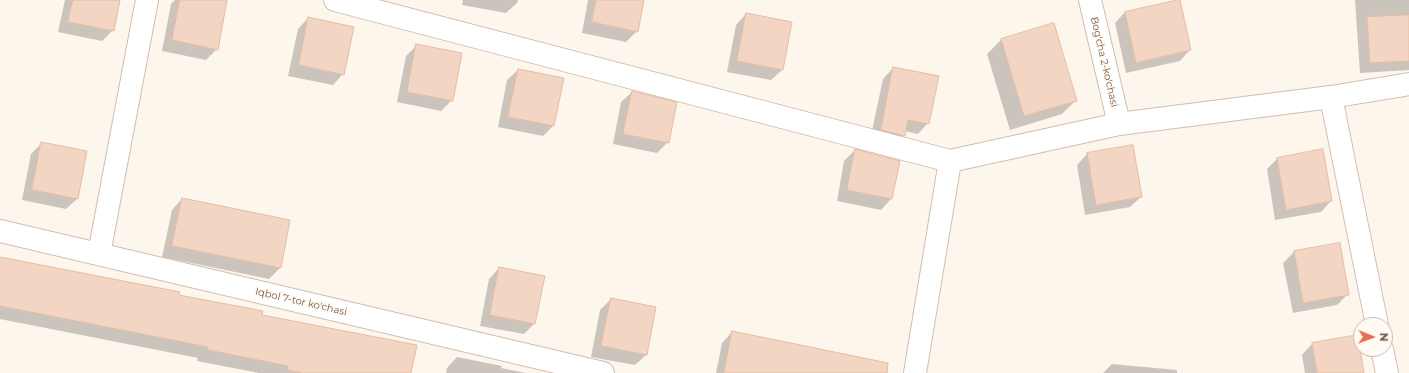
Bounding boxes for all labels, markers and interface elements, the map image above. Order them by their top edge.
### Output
street label: Bog'cha 2-ko'chasi [1088,16,1120,108]
street label: Iqbol 7-tor ko'chasi [254,286,348,318]
north arrow [1353,317,1393,357]
text: N [1377,333,1391,342]

